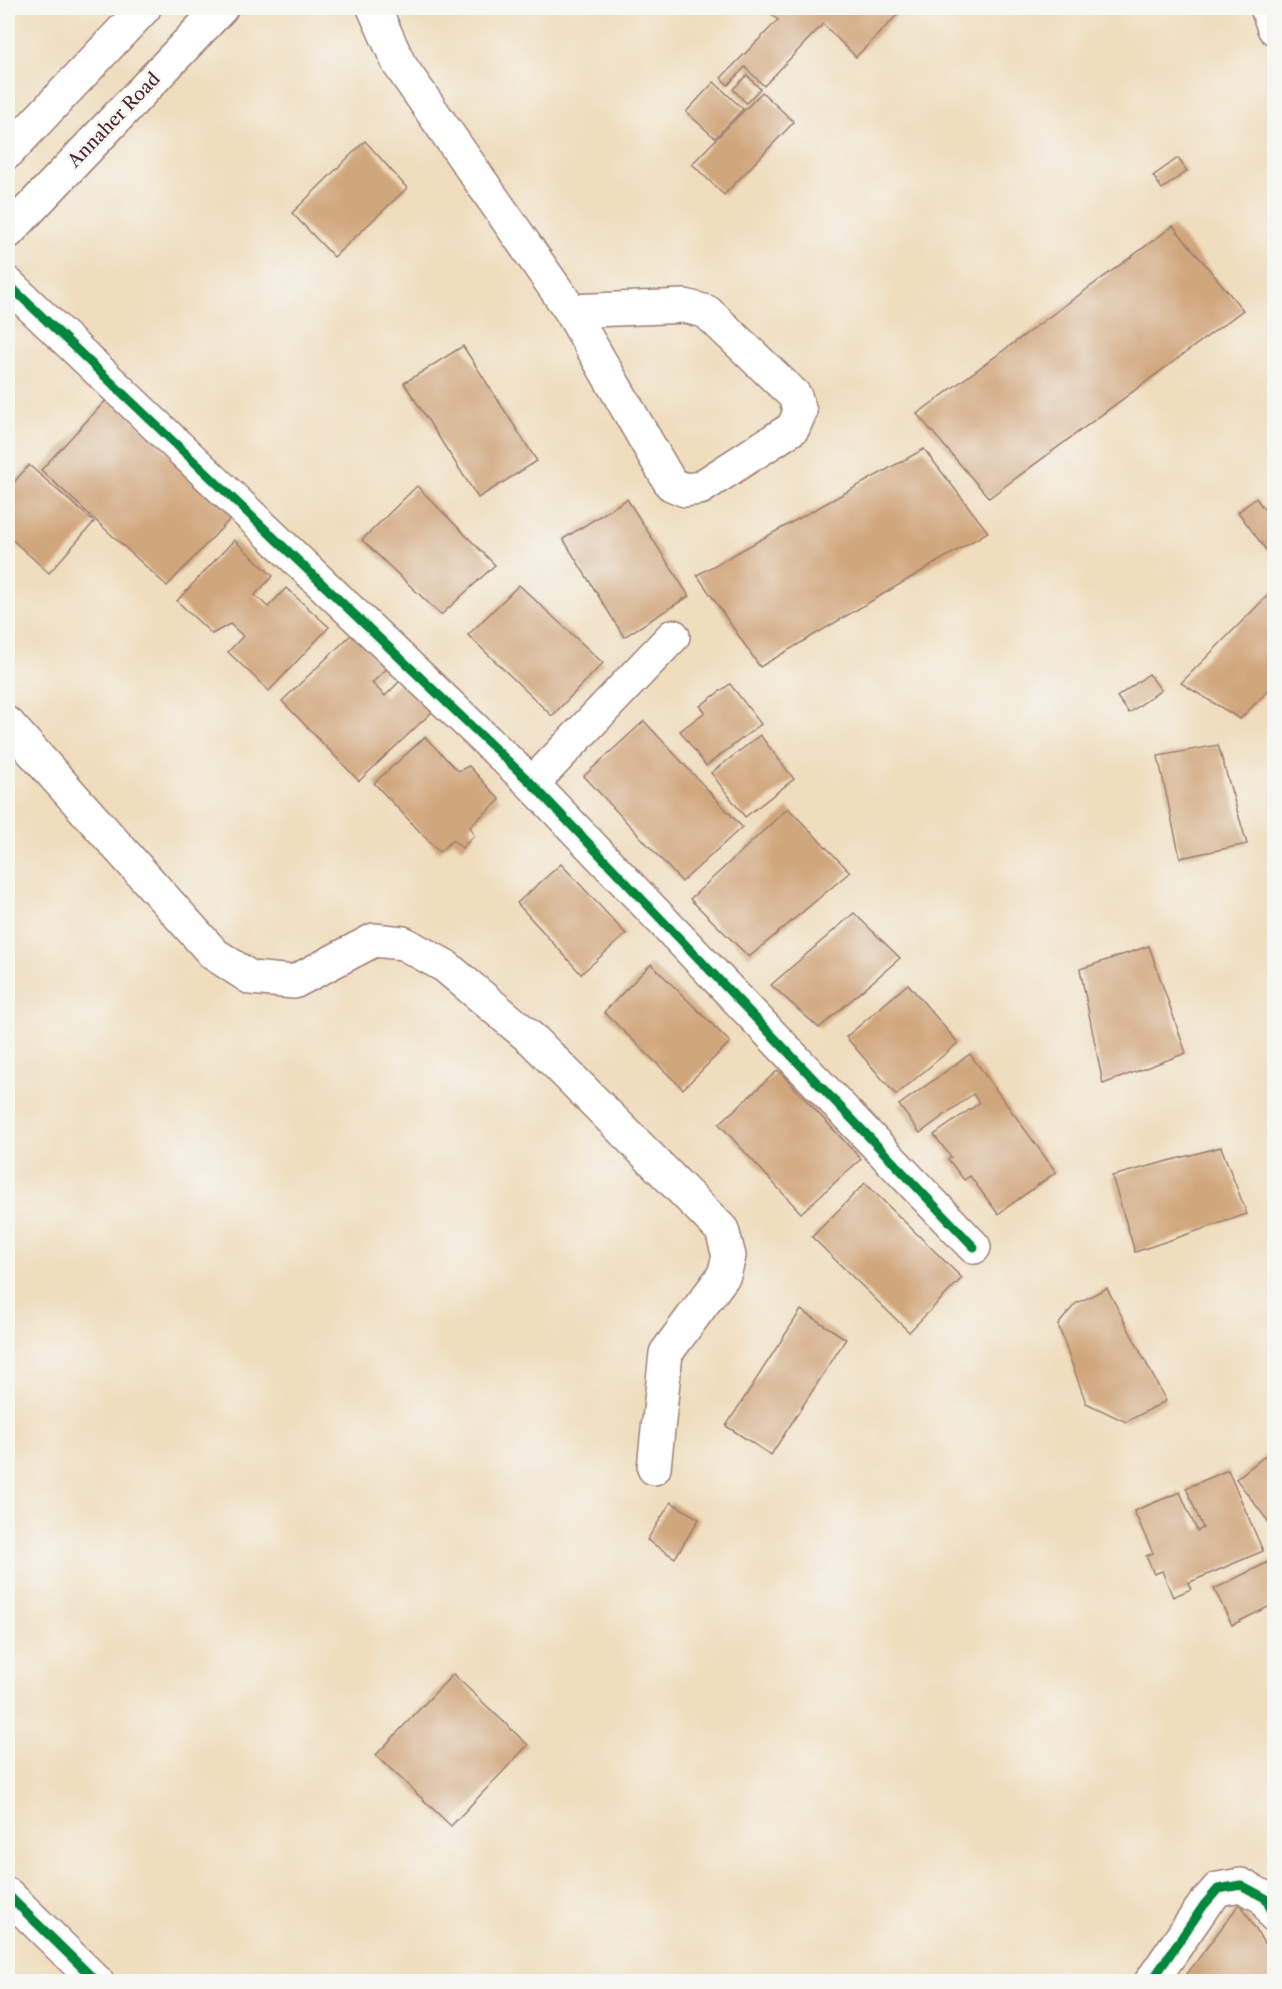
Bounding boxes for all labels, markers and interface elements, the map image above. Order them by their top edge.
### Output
street label: Annaher Road [63,68,165,173]

